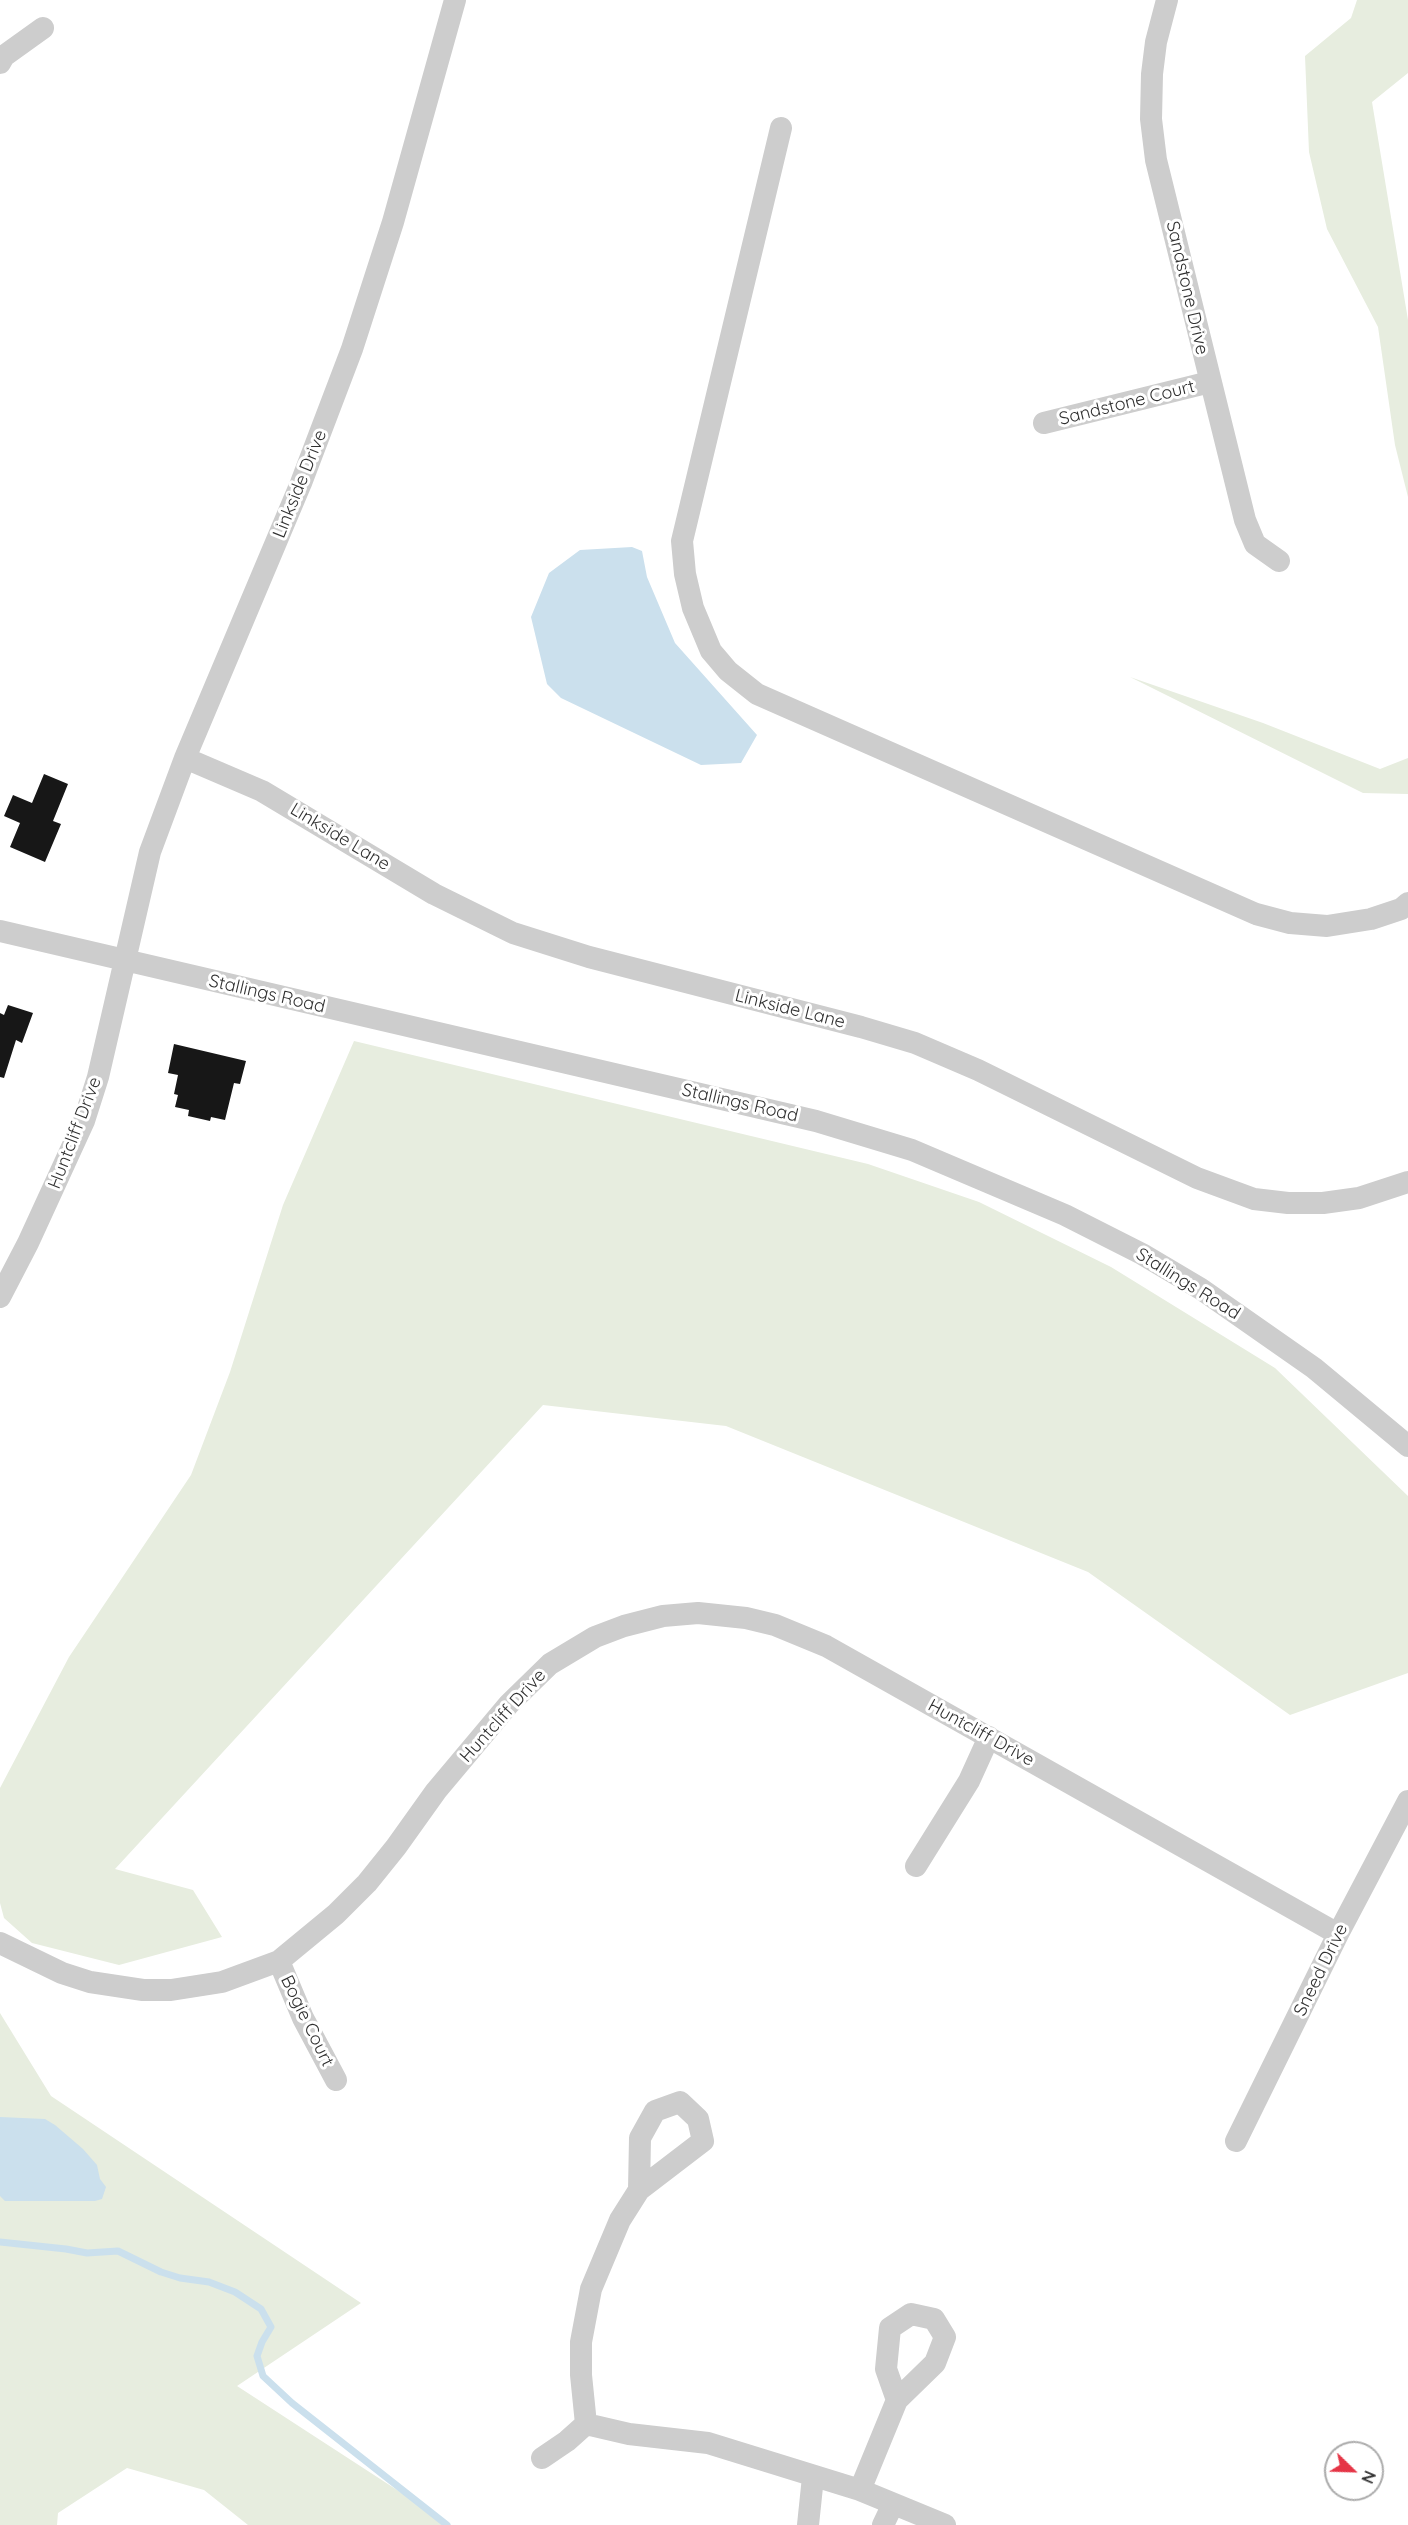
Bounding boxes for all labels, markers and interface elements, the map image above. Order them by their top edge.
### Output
street label: Sandstone Drive [1161,219,1213,357]
street label: Sandstone Court [1057,376,1197,430]
street label: Linkside Drive [268,427,332,541]
street label: Linkside Lane [286,799,394,875]
street label: Stallings Road [207,970,327,1018]
street label: Linkside Lane [733,985,847,1033]
street label: Huntcliff Drive [44,1074,106,1192]
street label: Stallings Road [680,1079,800,1127]
street label: Stallings Road [1132,1243,1244,1325]
street label: Huntcliff Drive [455,1665,551,1767]
street label: Huntcliff Drive [924,1695,1038,1771]
street label: Sneed Drive [1289,1920,1353,2020]
street label: Bogie Court [276,1972,338,2070]
north arrow [1324,2441,1384,2501]
text: N [1357,2468,1380,2487]

